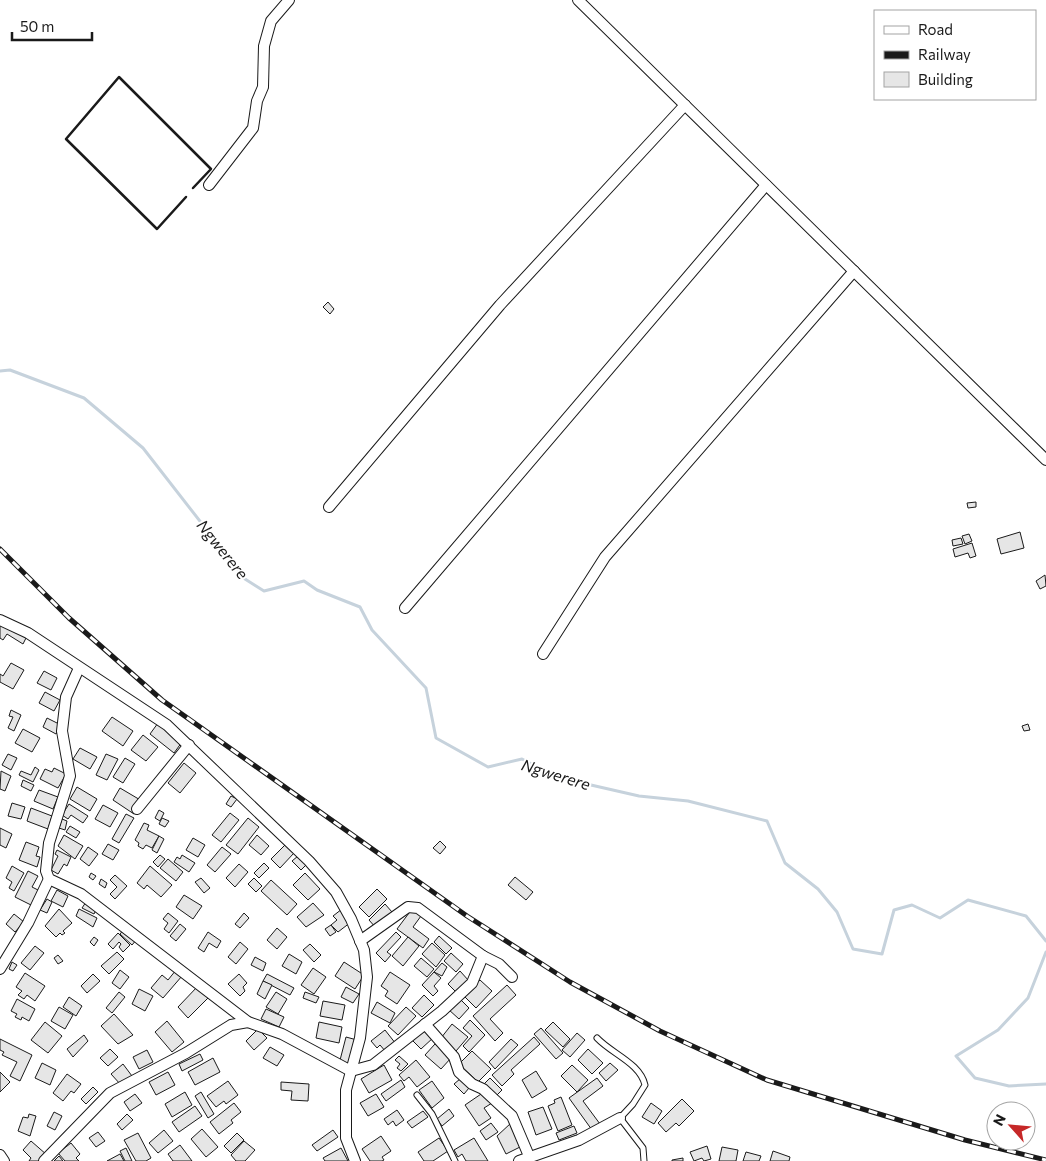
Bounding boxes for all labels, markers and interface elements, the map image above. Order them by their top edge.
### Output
scale bar [12,10,92,42]
legend [874,10,1036,100]
text: 50 m [20,17,54,35]
text: Road [918,20,953,38]
text: Railway [918,45,971,63]
text: Building [918,70,973,88]
water label: Ngwerere [193,515,253,583]
water label: Ngwerere [519,755,593,794]
north arrow [986,1101,1036,1151]
text: N [989,1111,1009,1128]

